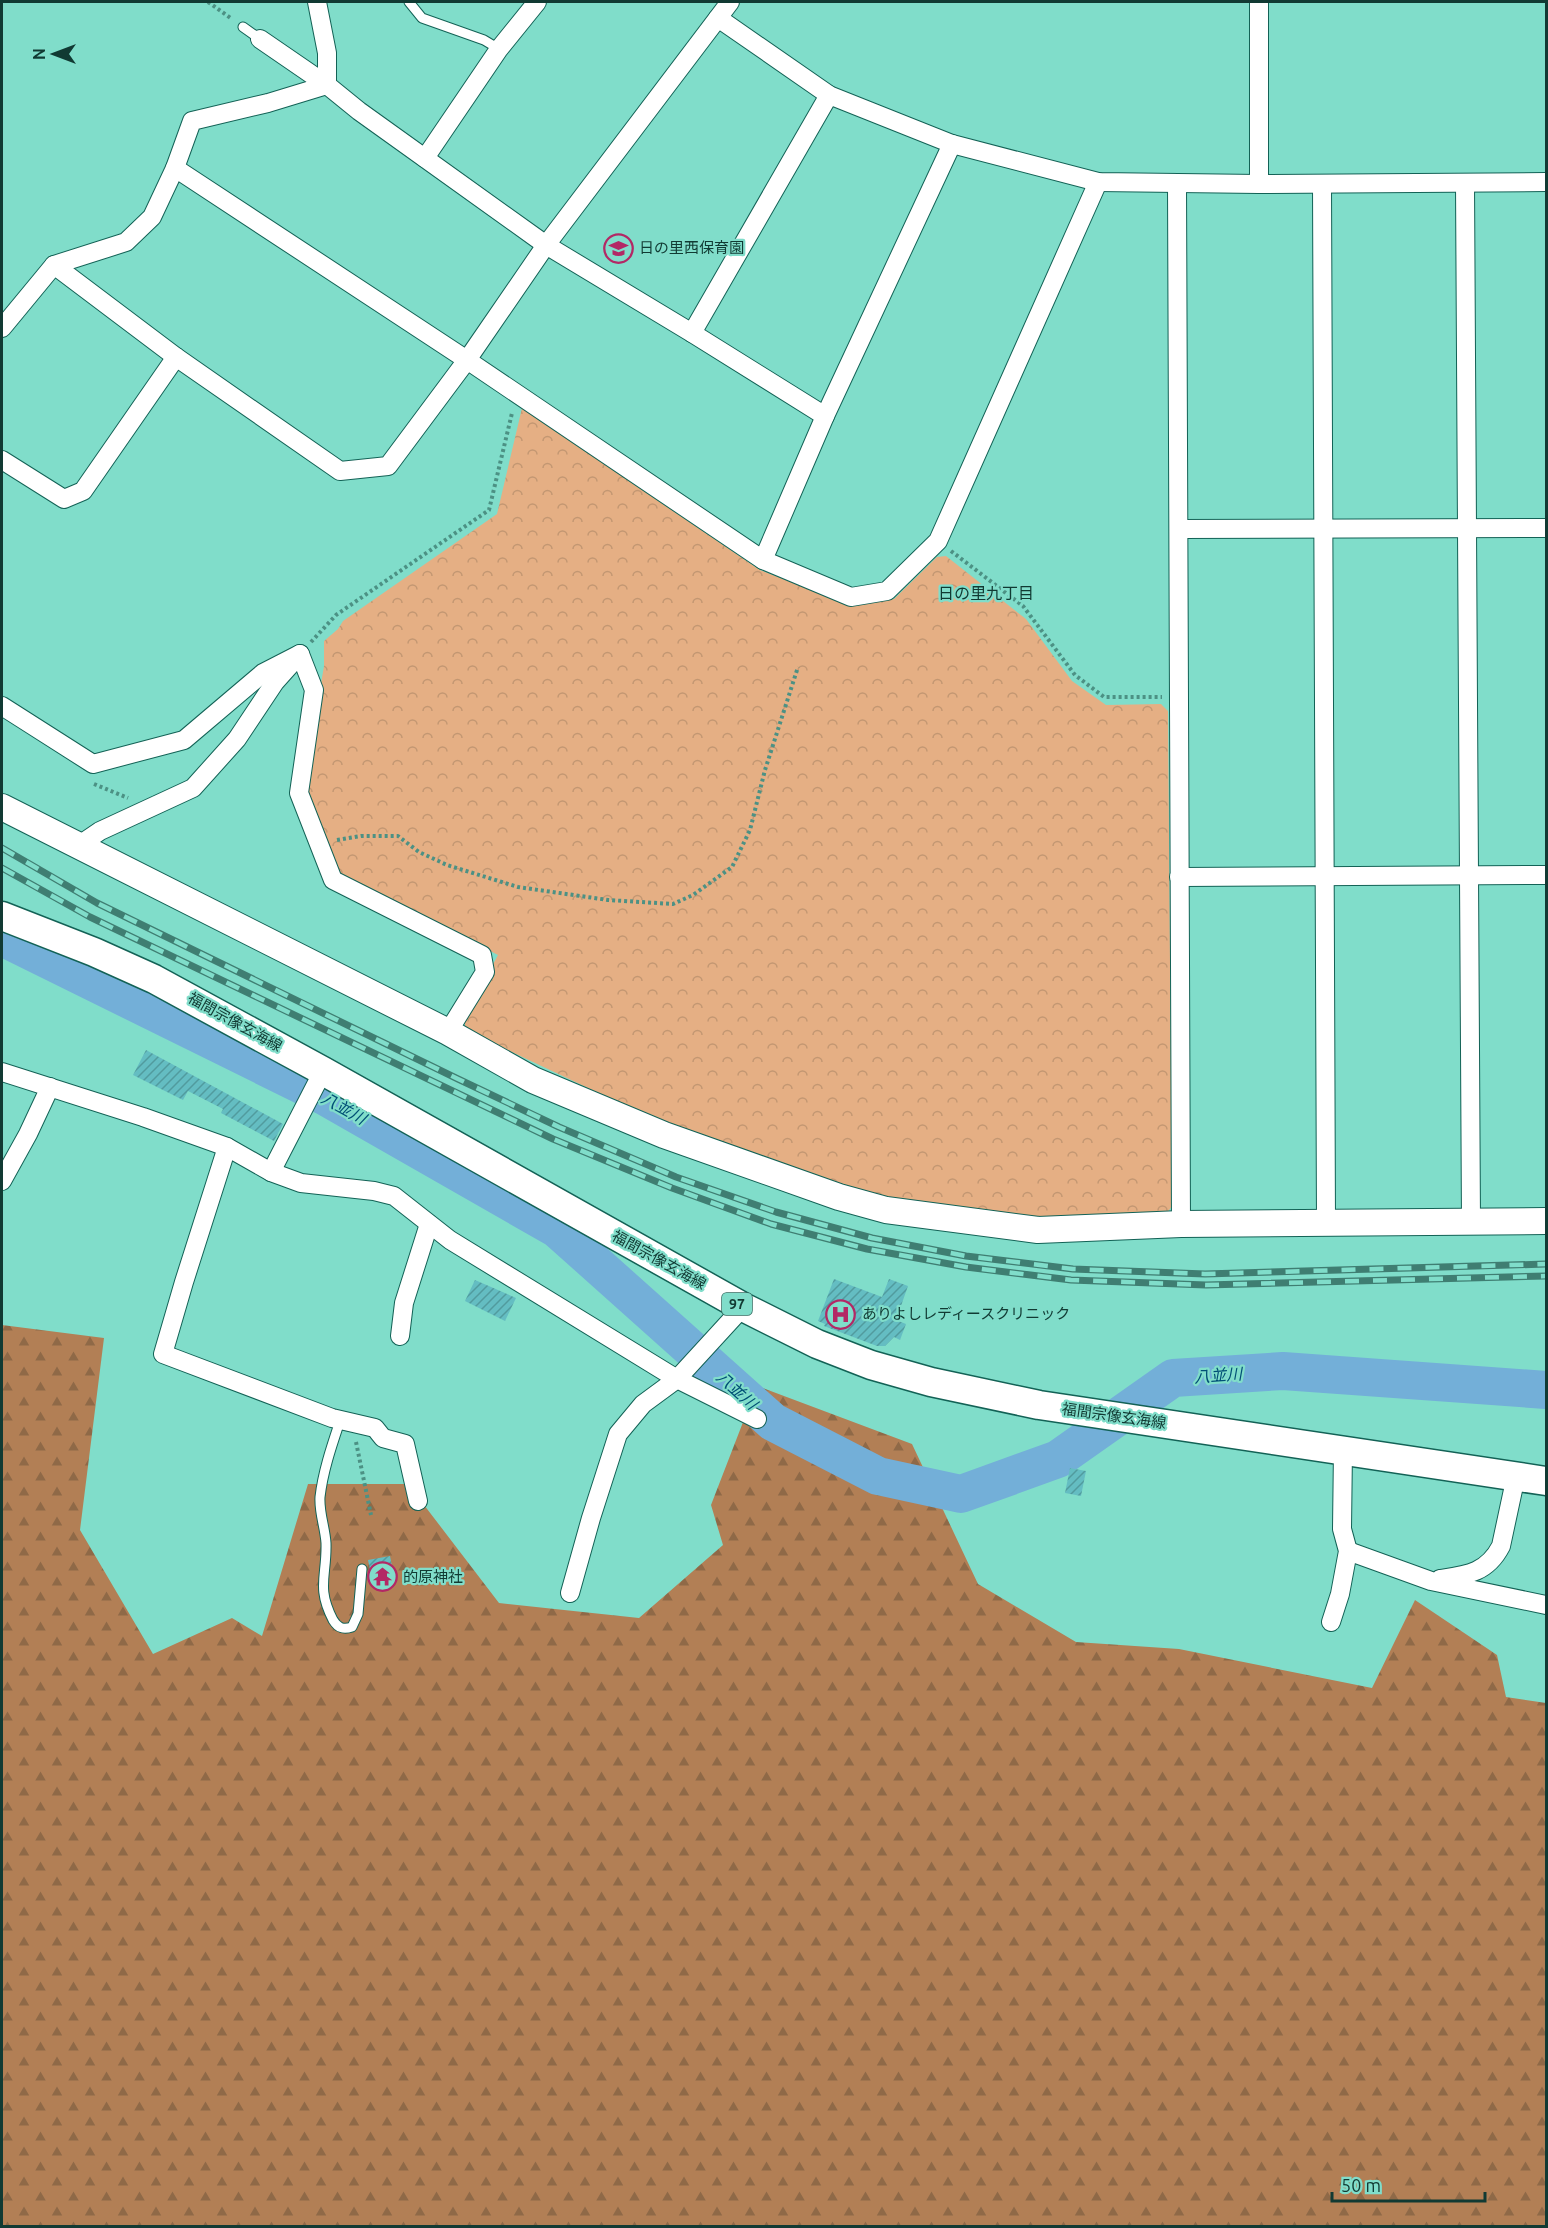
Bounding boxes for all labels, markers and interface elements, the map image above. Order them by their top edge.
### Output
north arrow [24,24,84,84]
text: N [30,48,48,60]
school or university icon: 日の里西保育園 [602,232,634,264]
place label: 日の里西保育園 [639,239,744,256]
district label: 日の里九丁目 [938,584,1034,602]
street label: 福間宗像玄海線 [185,989,285,1054]
water label: 八並川 [319,1088,371,1128]
street label: 福間宗像玄海線 [609,1227,709,1292]
road number: 97 [722,1293,752,1315]
hospital icon: ありよしレディースクリニック [825,1298,857,1330]
place label: ありよしレディースクリニック [862,1305,1070,1322]
water label: 八並川 [1193,1364,1245,1386]
water label: 八並川 [713,1367,762,1414]
street label: 福間宗像玄海線 [1061,1400,1167,1431]
temple icon: 的原神社 [366,1561,398,1593]
place label: 的原神社 [403,1568,463,1585]
scale bar [1332,2165,1485,2203]
text: 50 m [1341,2175,1381,2195]

